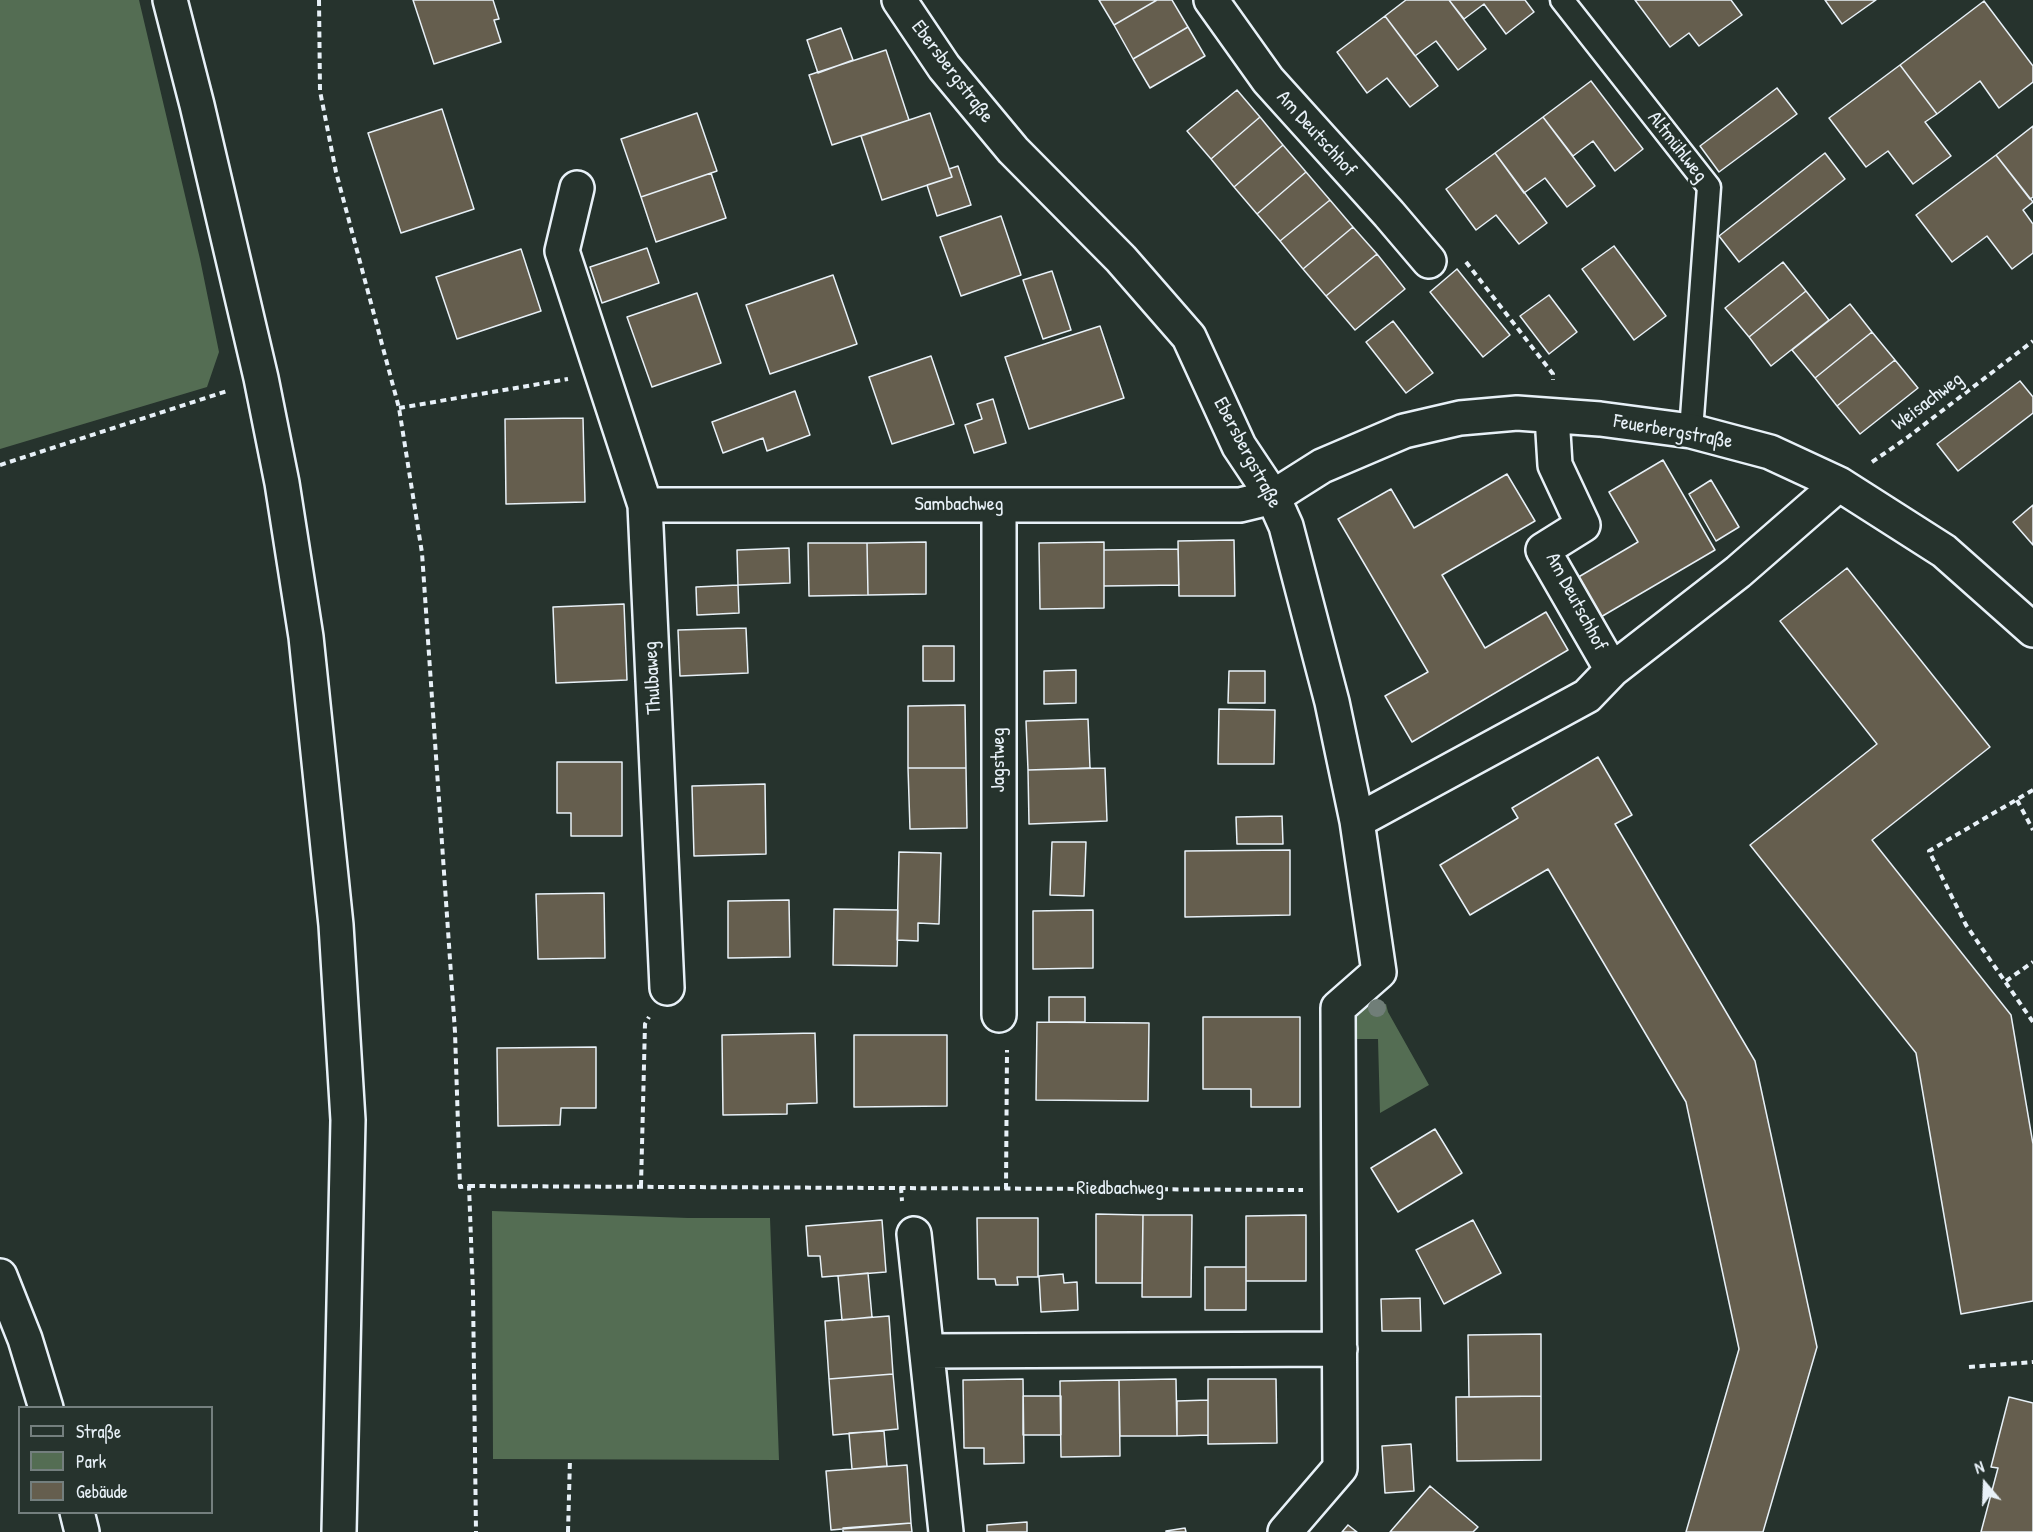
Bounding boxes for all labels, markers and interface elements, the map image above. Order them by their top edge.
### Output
street label: Ebersbergstraße [906,16,998,128]
street label: Am Deutschhof [1271,86,1361,182]
street label: Altmühlweg [1642,107,1712,187]
street label: Weisachweg [1888,368,1968,436]
street label: Ebersbergstraße [1208,394,1286,512]
street label: Feuerbergstraße [1612,410,1734,454]
street label: Sambachweg [915,493,1003,517]
street label: Am Deutschhof [1540,549,1612,655]
street label: Thulbaweg [639,641,667,715]
street label: Jagstweg [987,728,1011,792]
street label: Riedbachweg [1076,1177,1164,1201]
legend [18,1406,213,1514]
text: Straße [76,1419,121,1444]
text: Park [76,1449,106,1474]
north arrow [1955,1454,2015,1514]
text: N [1972,1455,1987,1479]
text: Gebäude [76,1479,128,1504]

